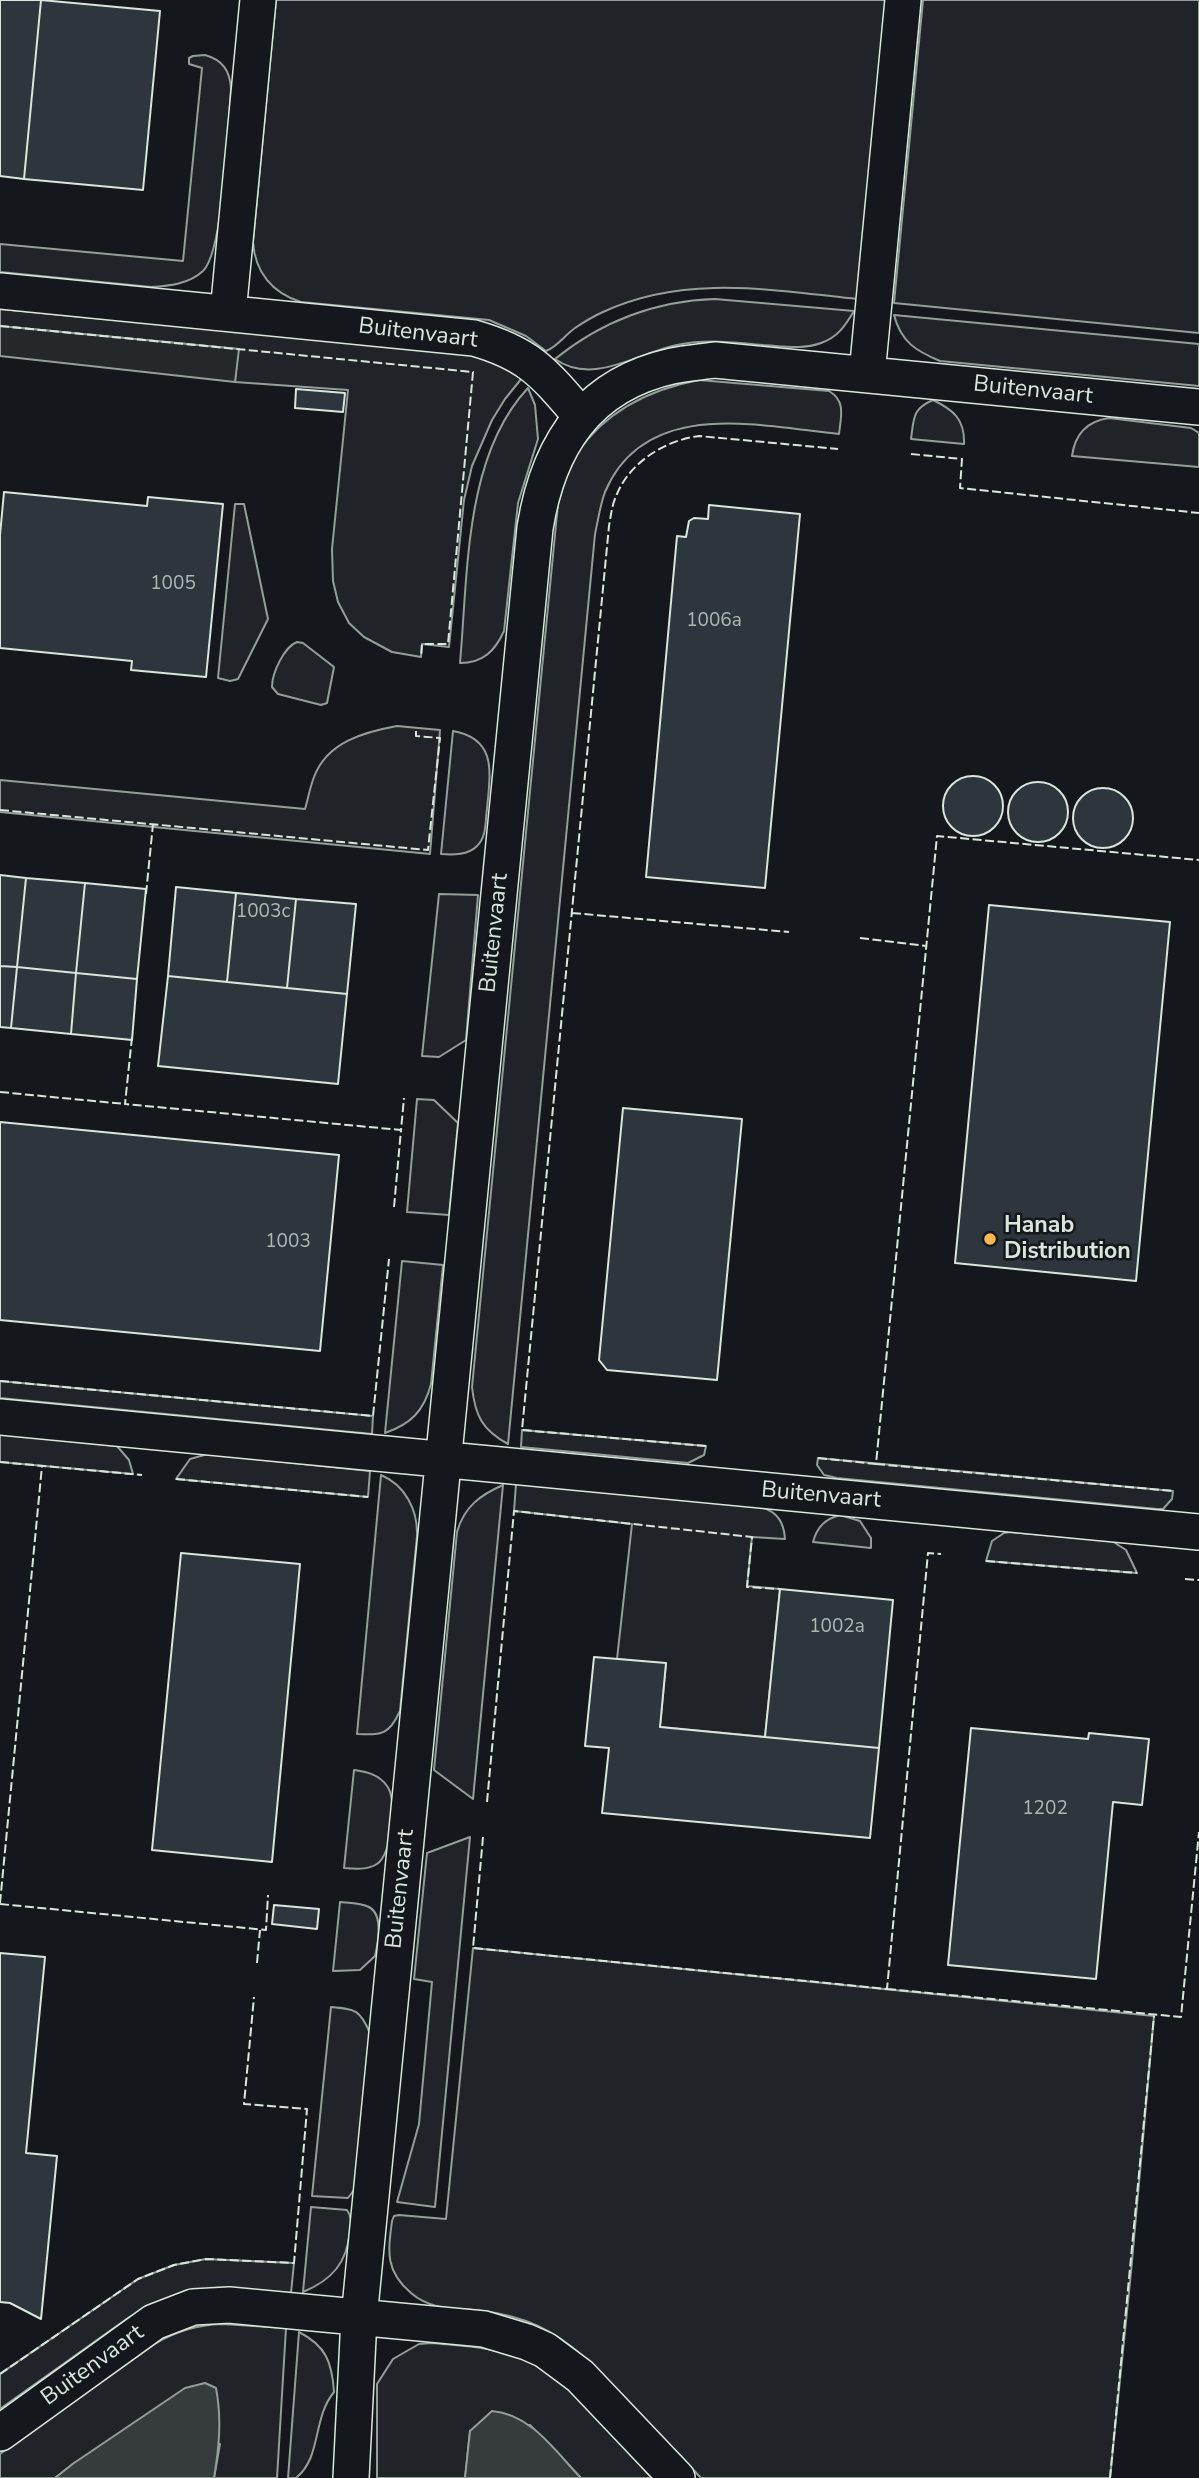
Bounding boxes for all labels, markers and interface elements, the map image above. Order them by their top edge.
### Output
street label: Buitenvaart [357,313,479,355]
street label: Buitenvaart [972,371,1094,411]
house number: 1005 [150,573,196,595]
house number: 1006a [686,610,742,632]
street label: Buitenvaart [475,872,515,994]
house number: 1003c [236,901,290,923]
place label: Hanab Distribution [1004,1212,1131,1266]
house number: 1003 [265,1231,311,1253]
marker: Hanab Distribution [982,1231,998,1247]
street label: Buitenvaart [760,1477,882,1515]
house number: 1002a [809,1616,865,1638]
house number: 1202 [1022,1798,1068,1820]
street label: Buitenvaart [381,1828,421,1950]
street label: Buitenvaart [36,2320,150,2412]

